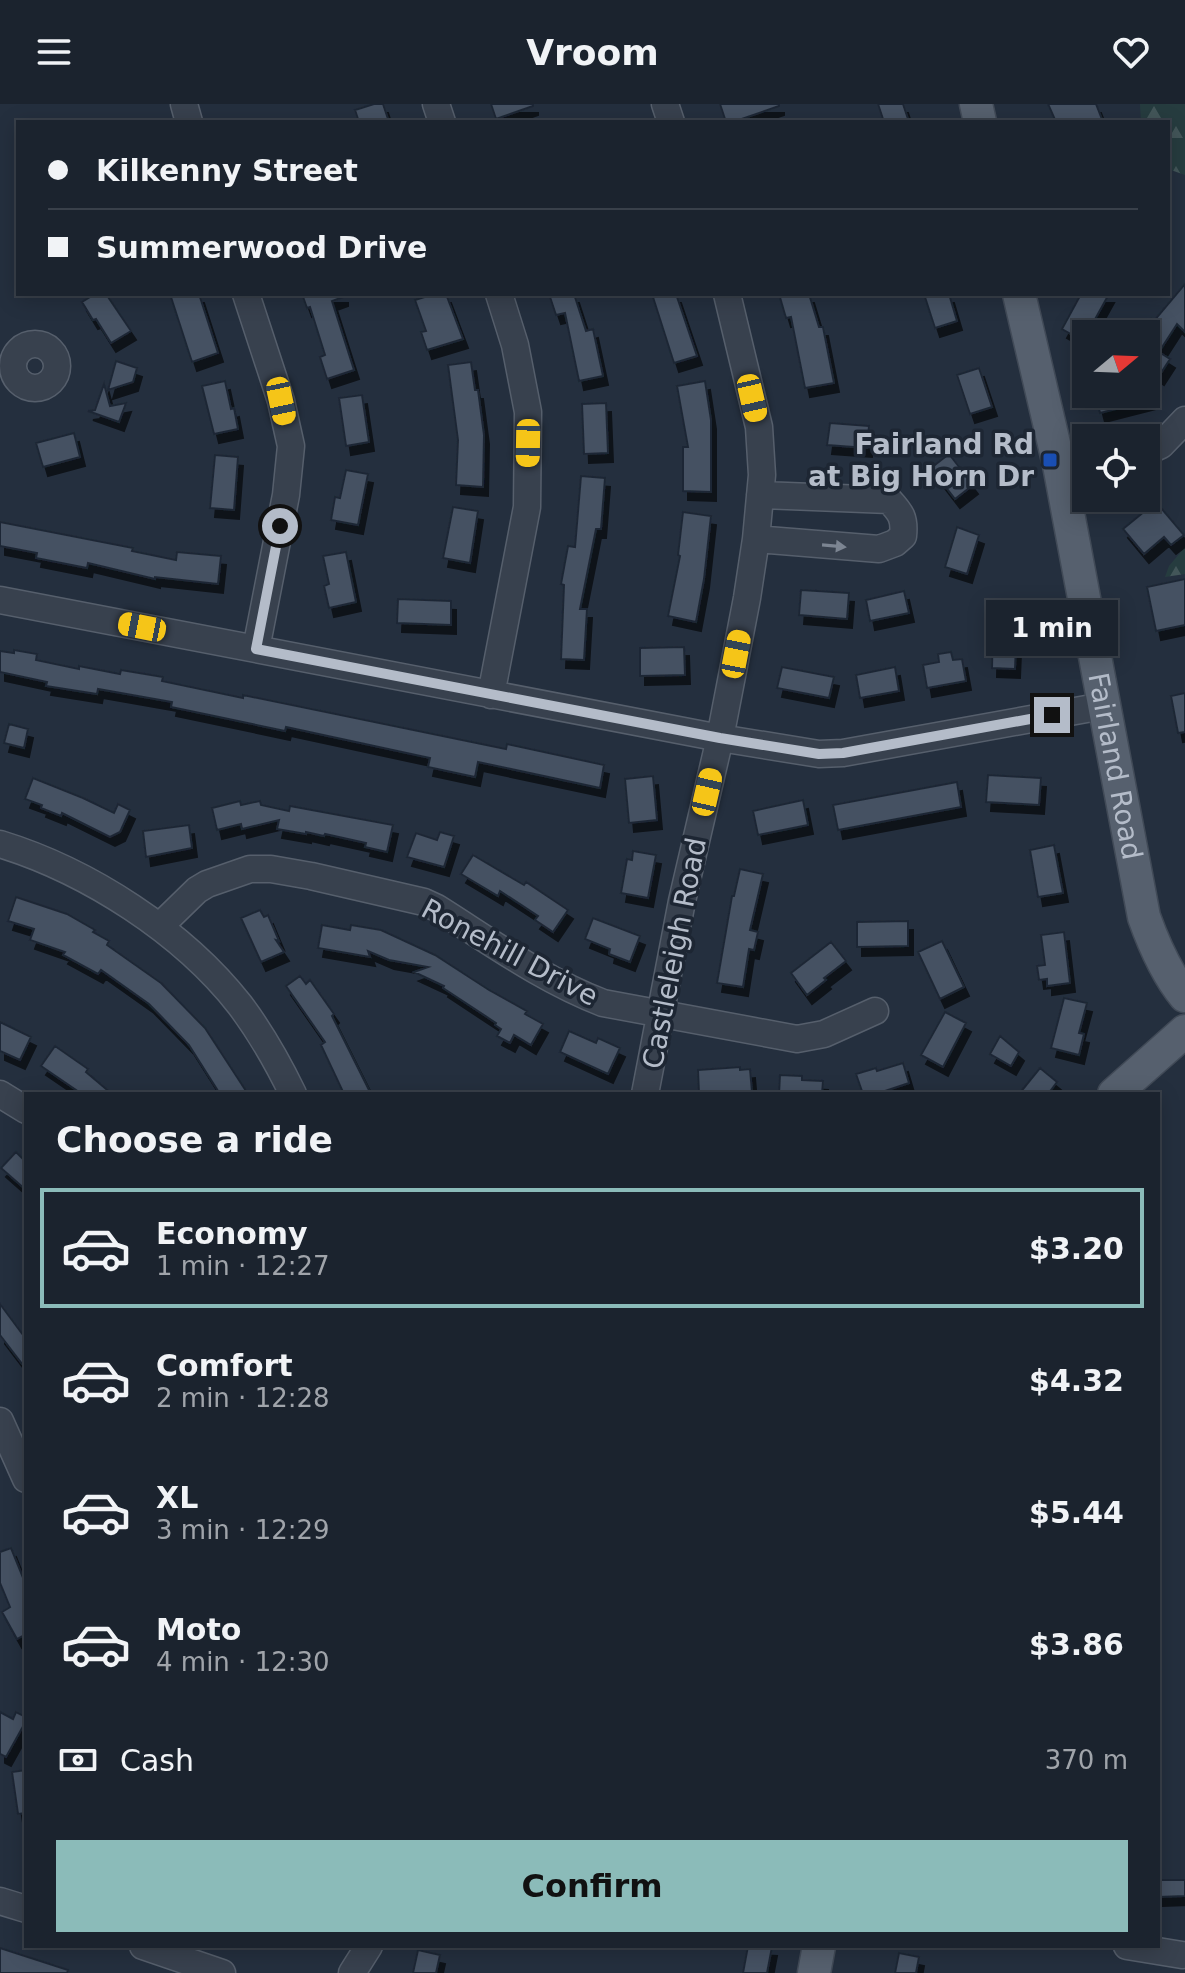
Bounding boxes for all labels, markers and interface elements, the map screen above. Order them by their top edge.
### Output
icon: menu [32,30,76,74]
icon: heart [1109,30,1153,74]
text: Vroom [526,32,659,73]
text: Kilkenny Street [96,153,358,188]
text: Summerwood Drive [96,230,427,265]
north arrow [1072,320,1160,408]
map controls [1072,320,1160,512]
car [735,372,769,424]
car [264,375,298,427]
car [516,419,540,467]
button: locate [1072,424,1160,512]
place label: Fairland Rd at Big Horn Dr [808,428,1034,493]
marker: Fairland Rd at Big Horn Dr [1041,451,1059,469]
route start [262,508,298,544]
one-way arrow [822,539,847,552]
callout: 1 min [986,599,1118,655]
car [116,611,168,643]
text: 1 min [1011,613,1093,643]
car [720,628,752,680]
street label: Fairland Road [1081,670,1149,862]
route end [1034,697,1070,733]
car [690,766,724,818]
street label: Castleleigh Road [636,835,713,1071]
street label: Ronehill Drive [416,892,604,1013]
text: Choose a ride [56,1119,333,1160]
icon: car [60,1212,132,1284]
text: Economy [156,1216,308,1251]
text: $3.20 [1029,1231,1124,1266]
text: 1 min · 12:27 [156,1251,330,1281]
icon: car [60,1344,132,1416]
text: Comfort [156,1348,293,1383]
text: $4.32 [1029,1363,1124,1398]
text: 2 min · 12:28 [156,1383,330,1413]
icon: car [60,1476,132,1548]
text: XL [156,1480,198,1515]
text: $5.44 [1029,1495,1124,1530]
text: 3 min · 12:29 [156,1515,330,1545]
icon: car [60,1608,132,1680]
text: Moto [156,1612,241,1647]
text: $3.86 [1029,1627,1124,1662]
text: 4 min · 12:30 [156,1647,330,1677]
icon: cash [56,1738,100,1782]
text: Cash [120,1743,194,1778]
text: 370 m [1045,1745,1128,1775]
button: Confirm [56,1840,1128,1932]

